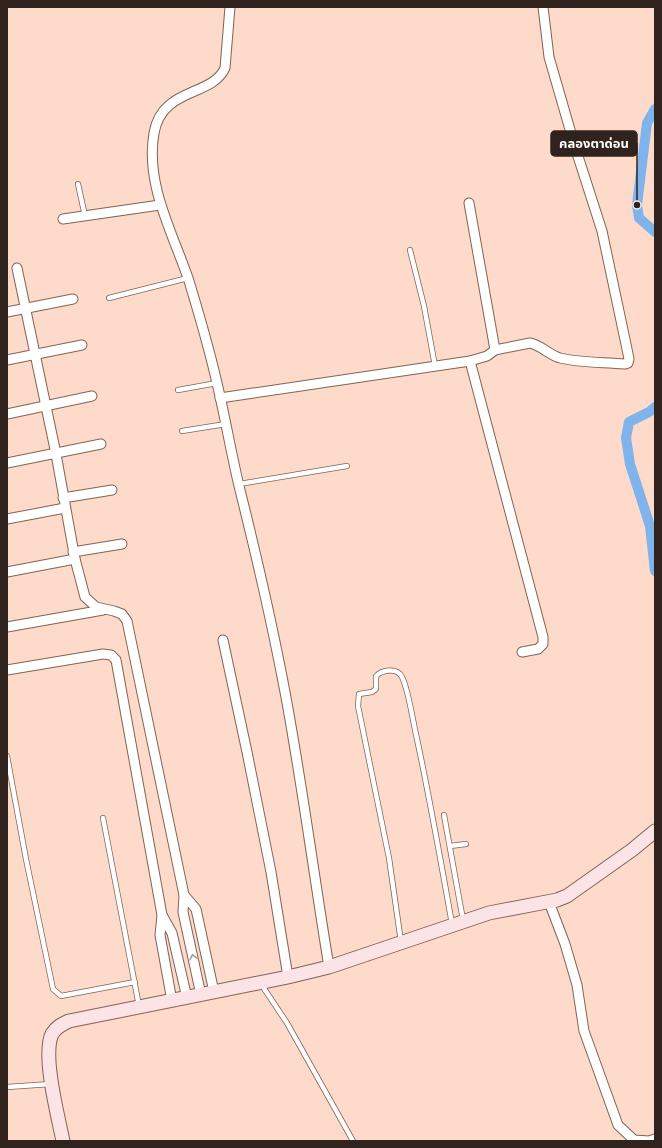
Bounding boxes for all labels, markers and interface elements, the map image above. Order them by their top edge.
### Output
callout: คลองตาด่อน [551,131,637,156]
text: คลองตาด่อน [559,135,629,151]
one-way arrow [189,954,197,960]

